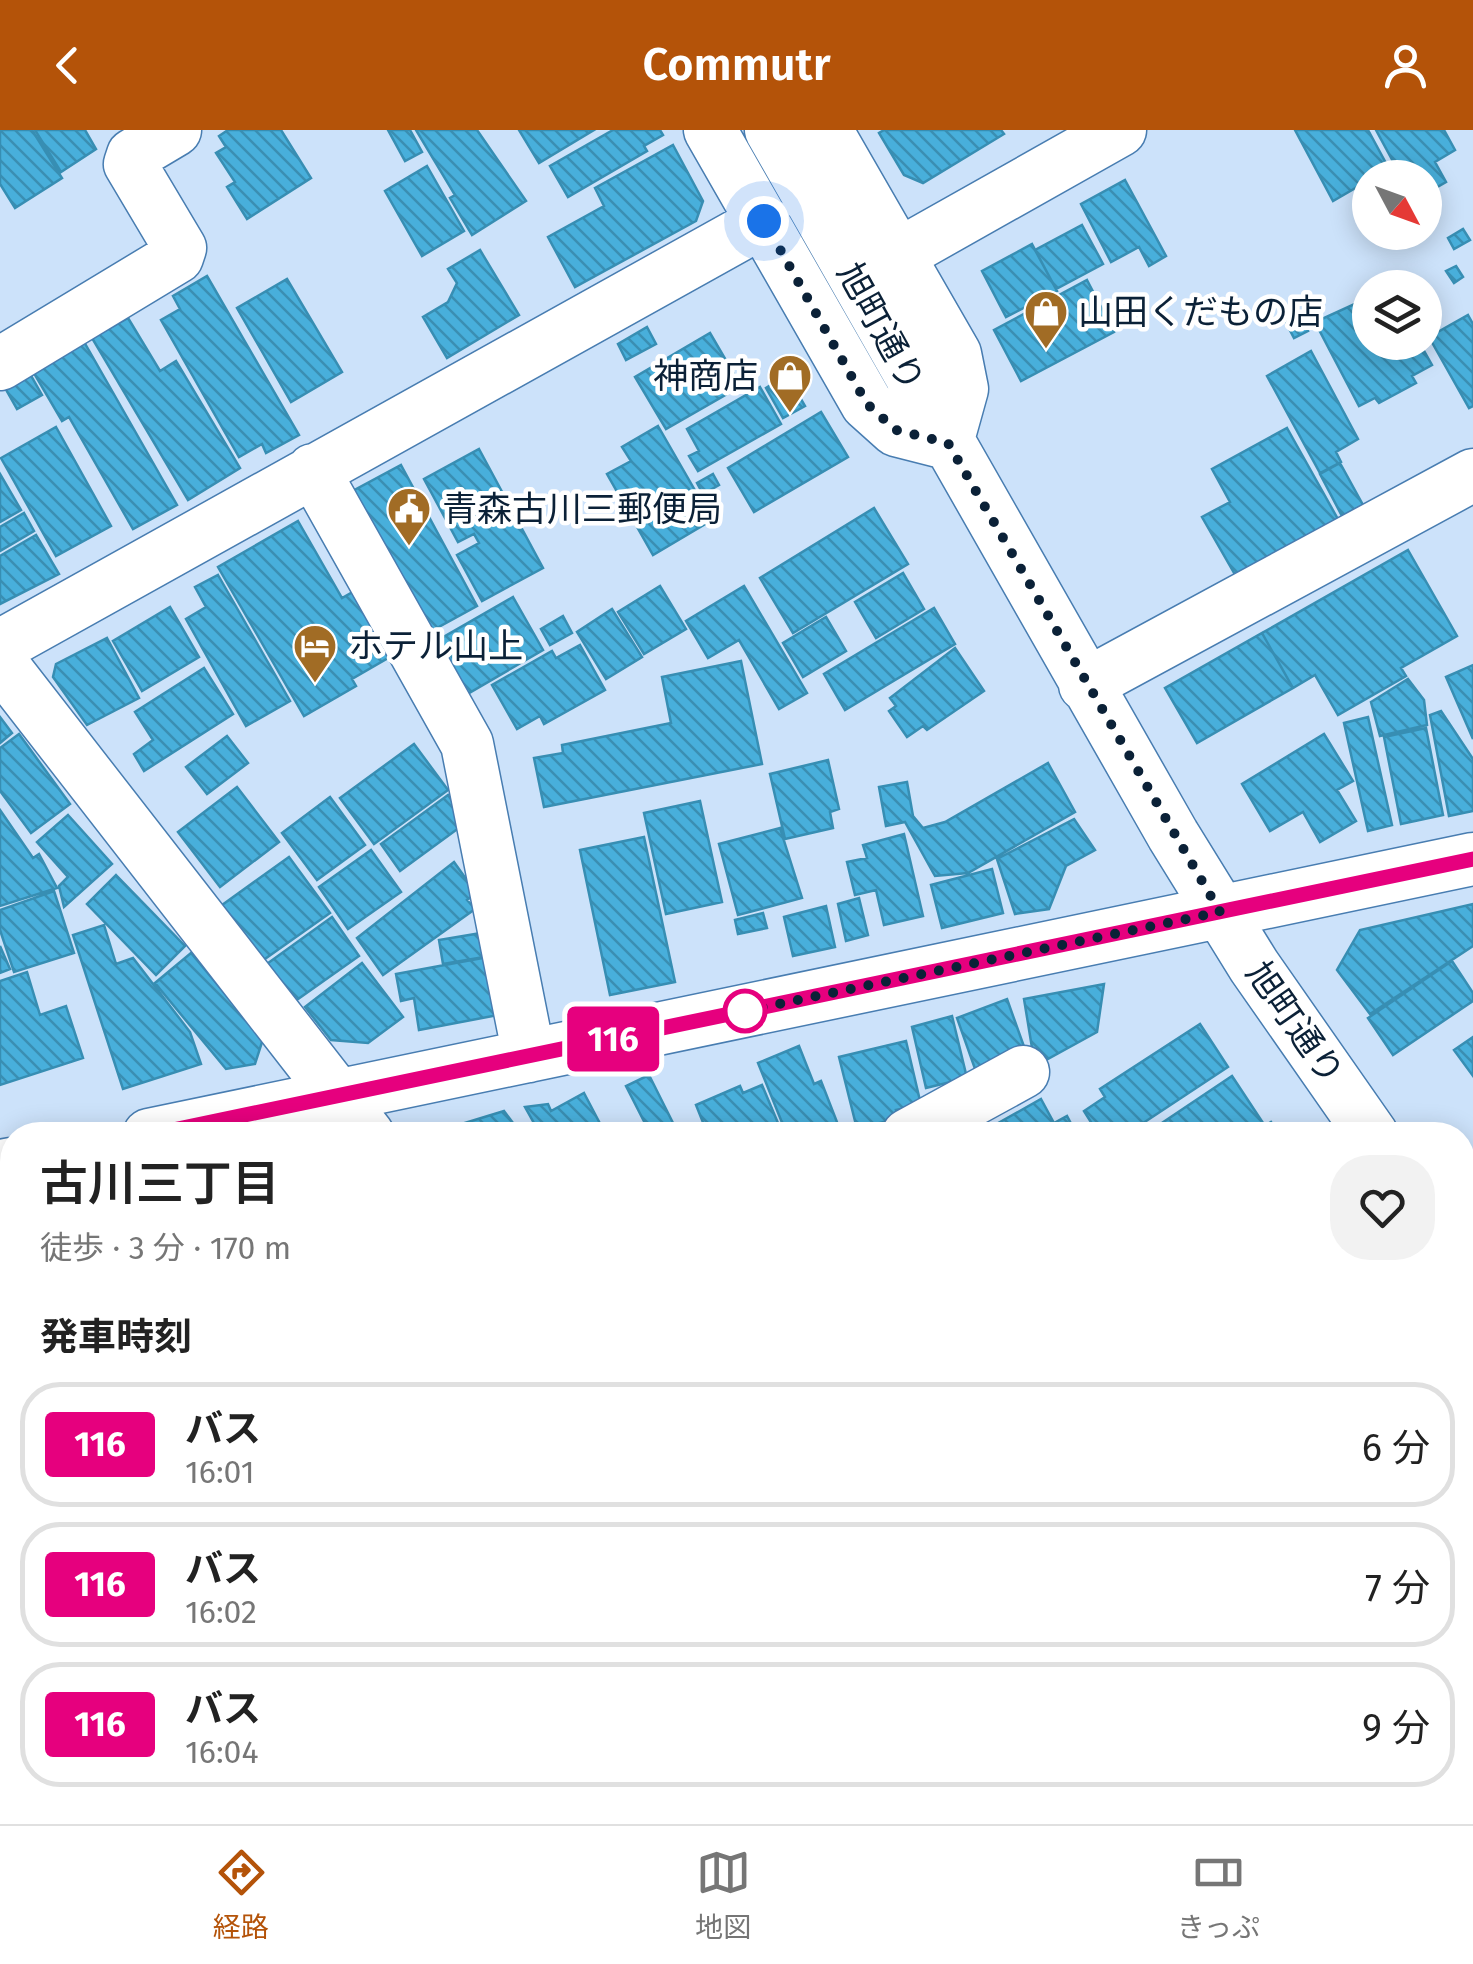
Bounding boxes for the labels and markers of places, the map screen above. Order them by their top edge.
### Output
shop icon: 山田くだもの店 [1023,289,1069,350]
place label: 山田くだもの店 [1078,291,1323,333]
shop icon: 神商店 [767,353,813,414]
place label: 神商店 [653,355,758,397]
public building icon: 青森古川三郵便局 [386,486,432,547]
place label: 青森古川三郵便局 [442,488,722,530]
hotel icon: ホテル山上 [292,623,338,684]
place label: ホテル山上 [348,625,523,667]
unlabelled marker [724,990,766,1032]

